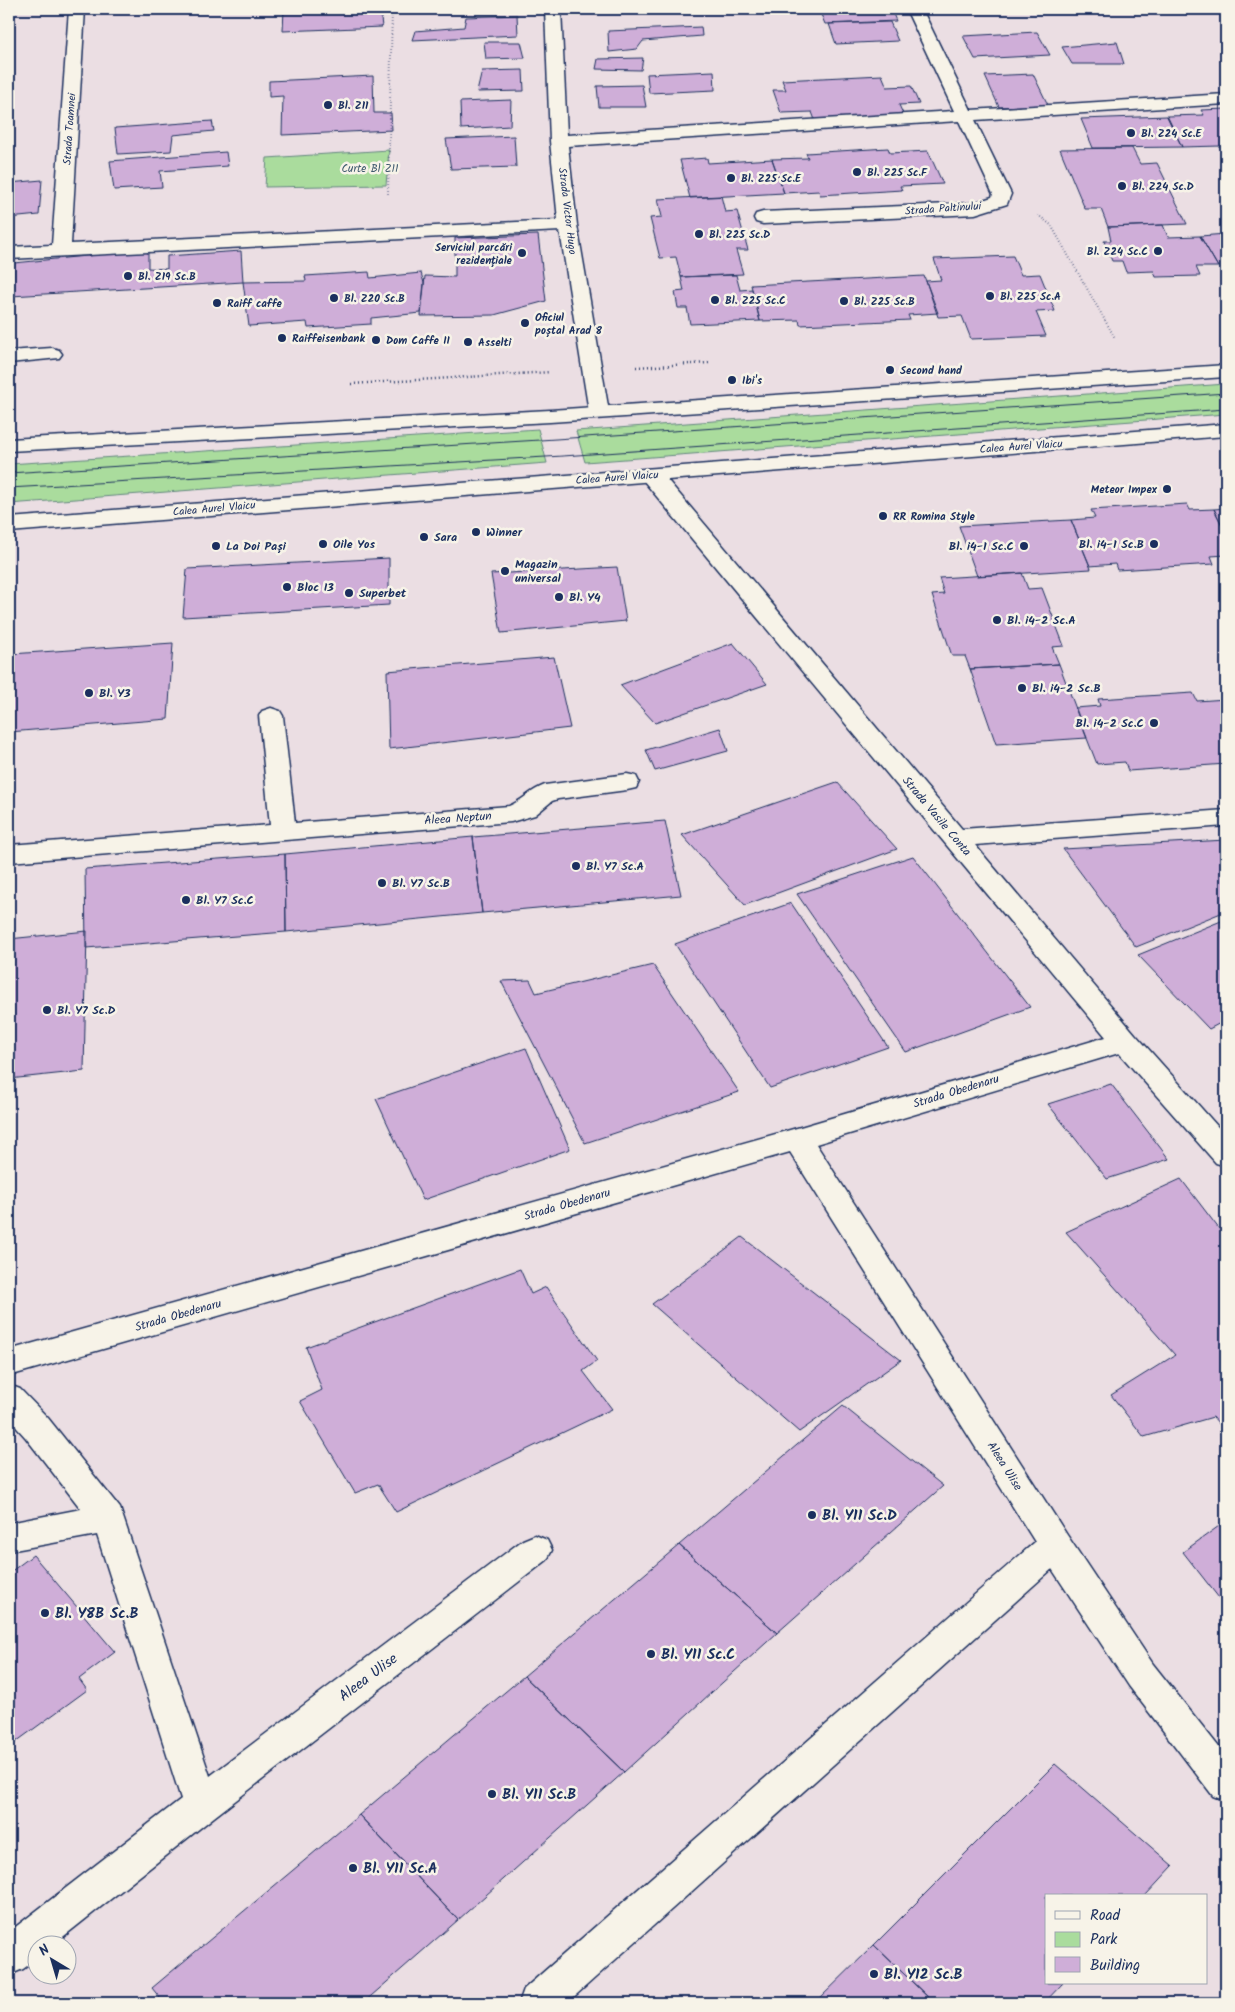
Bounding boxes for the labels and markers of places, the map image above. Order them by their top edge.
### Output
place label: Bl. Z11 [338,97,369,115]
marker: Bl. Z11 [322,99,334,111]
place label: Bl. Z24 Sc.E [1141,125,1202,143]
marker: Bl. Z24 Sc.E [1125,127,1137,139]
place label: Bl. Z25 Sc.F [867,164,928,182]
marker: Bl. Z25 Sc.F [851,166,863,178]
place label: Bl. Z25 Sc.E [741,170,802,188]
marker: Bl. Z25 Sc.E [725,172,737,184]
place label: Bl. Z24 Sc.D [1132,178,1194,196]
marker: Bl. Z24 Sc.D [1116,180,1128,192]
place label: Bl. Z25 Sc.D [709,226,771,244]
marker: Bl. Z25 Sc.D [693,228,705,240]
place label: Serviciul parcări rezidențiale [435,239,513,270]
place label: Bl. Z24 Sc.C [1087,243,1148,261]
marker: Bl. Z24 Sc.C [1152,245,1164,257]
marker: Serviciul parcări rezidențiale [516,247,528,259]
place label: Bl. Z19 Sc.B [138,268,196,286]
marker: Bl. Z19 Sc.B [122,270,134,282]
place label: Bl. Z25 Sc.A [1000,288,1061,306]
place label: Bl. Z20 Sc.B [344,290,405,308]
marker: Bl. Z25 Sc.A [984,290,996,302]
marker: Bl. Z20 Sc.B [328,292,340,304]
place label: Bl. Z25 Sc.C [725,292,786,310]
place label: Bl. Z25 Sc.B [854,293,915,311]
marker: Bl. Z25 Sc.C [709,294,721,306]
place label: Raiff caffe [227,295,282,313]
marker: Bl. Z25 Sc.B [838,295,850,307]
marker: Raiff caffe [211,297,223,309]
place label: Oficiul poștal Arad 8 [534,309,602,340]
marker: Oficiul poștal Arad 8 [519,317,531,329]
place label: Raiffeisenbank [292,330,365,348]
marker: Raiffeisenbank [276,332,288,344]
place label: Dom Caffe II [386,332,451,350]
marker: Dom Caffe II [370,334,382,346]
place label: Asselti [478,334,512,352]
marker: Asselti [462,336,474,348]
place label: Second hand [900,362,963,380]
marker: Second hand [884,364,896,376]
place label: Ibi's [742,372,763,390]
marker: Ibi's [726,374,738,386]
place label: Meteor Impex [1091,481,1158,499]
marker: Meteor Impex [1161,483,1173,495]
place label: RR Romina Style [893,508,976,526]
marker: RR Romina Style [877,510,889,522]
place label: Winner [486,523,523,542]
marker: Winner [470,526,482,538]
place label: Sara [434,528,457,547]
marker: Sara [418,531,430,543]
place label: Oile Yos [333,535,375,554]
place label: Bl. i4-1 Sc.B [1079,535,1144,554]
place label: La Doi Pași [226,537,287,556]
place label: Bl. i4-1 Sc.C [949,537,1014,556]
marker: Oile Yos [317,538,329,550]
marker: Bl. i4-1 Sc.B [1148,538,1160,550]
marker: La Doi Pași [210,540,222,552]
marker: Bl. i4-1 Sc.C [1018,540,1030,552]
place label: Magazin universal [515,555,562,588]
marker: Magazin universal [499,565,511,577]
place label: Bloc I3 [297,578,334,597]
marker: Bloc I3 [281,581,293,593]
place label: Superbet [359,584,407,603]
marker: Superbet [343,587,355,599]
place label: Bl. Y4 [569,588,601,607]
marker: Bl. Y4 [553,591,565,603]
place label: Bl. i4-2 Sc.A [1007,611,1076,630]
marker: Bl. i4-2 Sc.A [991,614,1003,626]
place label: Bl. i4-2 Sc.B [1032,679,1101,698]
marker: Bl. i4-2 Sc.B [1016,682,1028,694]
place label: Bl. Y3 [99,684,131,703]
marker: Bl. Y3 [83,687,95,699]
place label: Bl. i4-2 Sc.C [1075,714,1144,733]
marker: Bl. i4-2 Sc.C [1148,717,1160,729]
place label: Bl. Y7 Sc.A [586,857,644,876]
marker: Bl. Y7 Sc.A [570,860,582,872]
place label: Bl. Y7 Sc.B [392,874,450,893]
marker: Bl. Y7 Sc.B [376,877,388,889]
place label: Bl. Y7 Sc.C [196,891,254,910]
marker: Bl. Y7 Sc.C [180,894,192,906]
place label: Bl. Y7 Sc.D [57,1001,116,1020]
marker: Bl. Y7 Sc.D [41,1004,53,1016]
place label: Bl. Y11 Sc.D [822,1504,897,1528]
marker: Bl. Y11 Sc.D [806,1509,818,1521]
place label: Bl. Y8B Sc.B [55,1602,139,1626]
marker: Bl. Y8B Sc.B [39,1607,51,1619]
place label: Bl. Y11 Sc.C [661,1643,735,1667]
marker: Bl. Y11 Sc.C [645,1648,657,1660]
place label: Bl. Y11 Sc.B [502,1783,576,1807]
marker: Bl. Y11 Sc.B [486,1788,498,1800]
place label: Bl. Y11 Sc.A [363,1857,438,1881]
marker: Bl. Y11 Sc.A [347,1862,359,1874]
place label: Bl. Y12 Sc.B [884,1963,963,1987]
marker: Bl. Y12 Sc.B [868,1968,880,1980]

